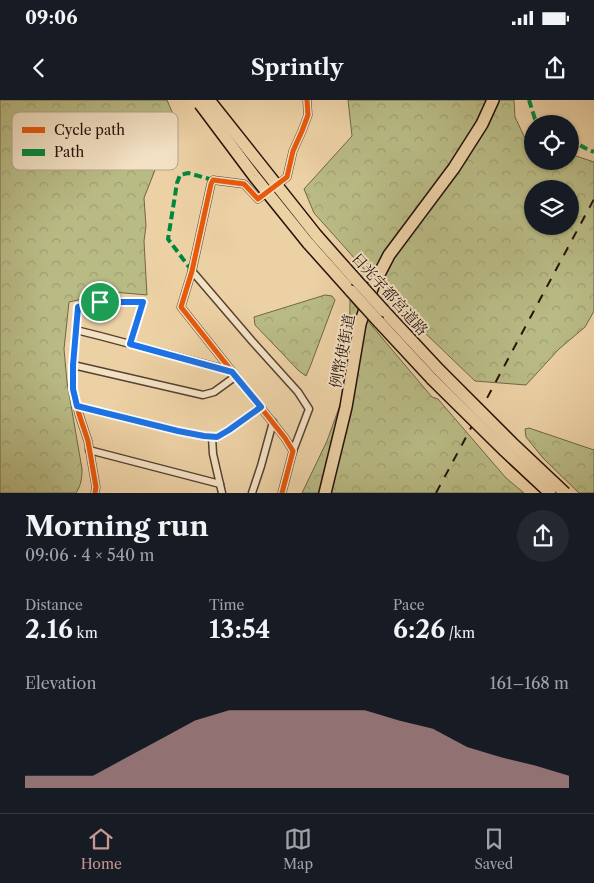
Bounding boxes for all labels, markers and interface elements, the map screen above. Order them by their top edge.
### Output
text: 09:06 [25,6,78,29]
icon: back [25,54,53,82]
text: Sprintly [251,54,343,81]
icon: share [541,54,569,82]
legend [12,112,178,170]
map controls [524,115,579,235]
button: locate [524,115,579,170]
text: Cycle path [54,121,125,139]
text: Path [54,143,84,161]
button: layers [524,180,579,235]
street label: 日光宇都宮道路 [348,249,432,339]
pin [79,281,121,323]
icon: arrive [86,288,114,316]
street label: 例幣使街道 [326,312,358,390]
text: Morning run [25,509,209,543]
button: share [517,510,569,562]
text: 09:06 · 4 × 540 m [25,545,154,565]
text: Distance [25,596,83,614]
text: Time [209,596,244,614]
text: Pace [393,596,425,614]
text: 2.16 [25,614,73,645]
text: 13:54 [209,614,270,645]
text: 6:26 [393,614,445,645]
text: km [73,624,98,642]
text: /km [445,624,475,642]
text: Elevation [25,673,96,693]
text: 161–168 m [490,673,569,693]
tab: Home [81,825,122,873]
tab: Map [283,825,313,873]
tab: Saved [474,825,513,873]

